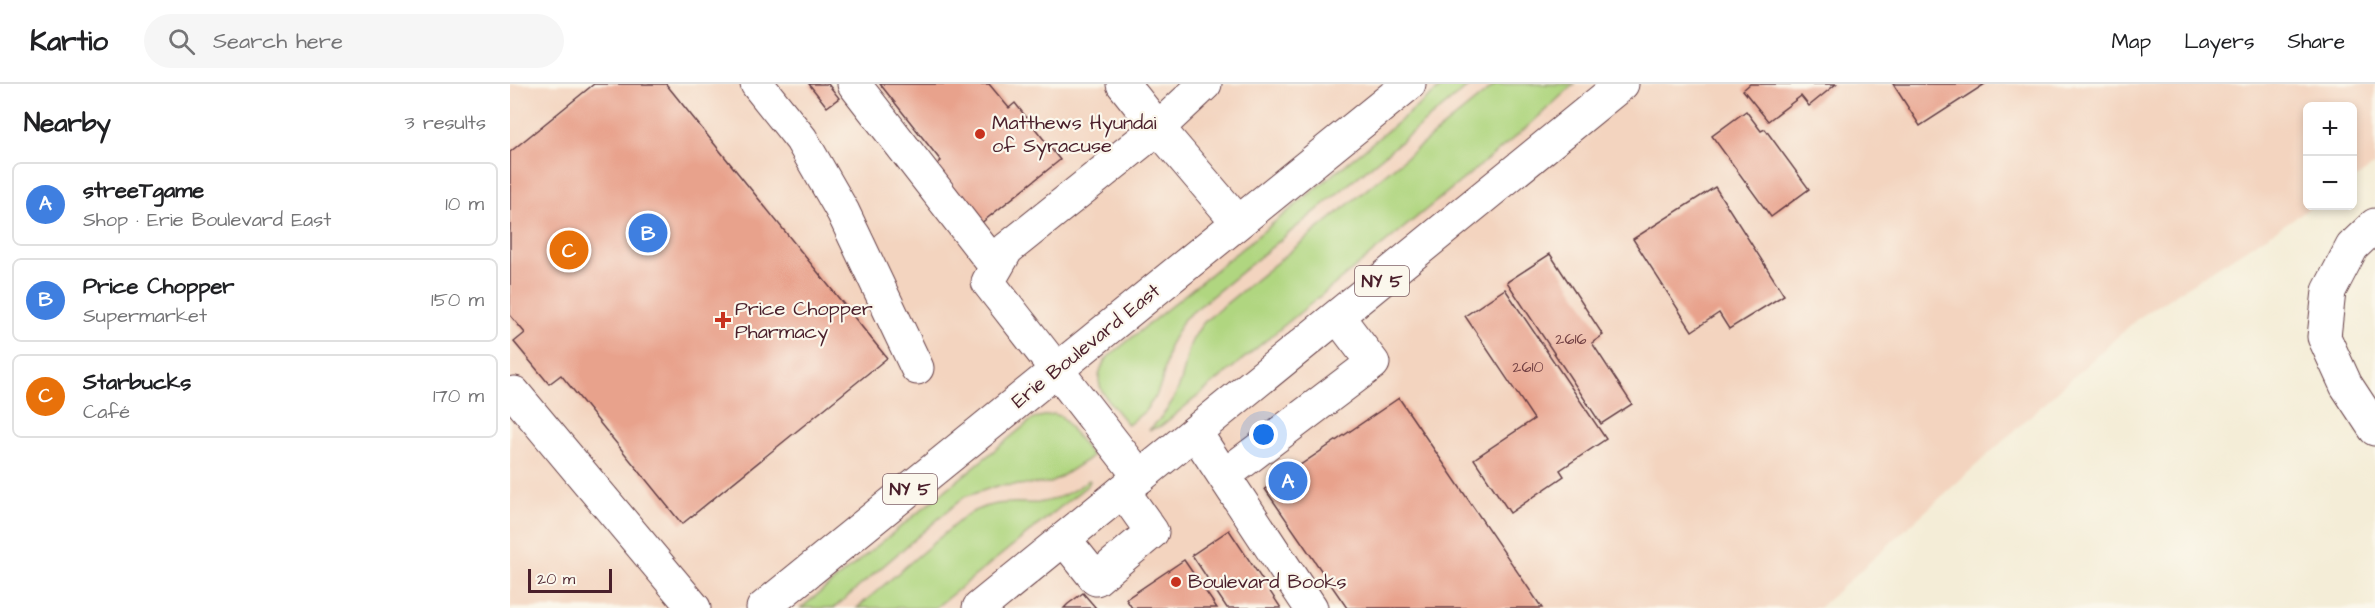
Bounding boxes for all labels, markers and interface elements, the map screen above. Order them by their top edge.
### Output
search box [144,14,564,68]
text: Kartio [30,22,108,61]
icon: search [165,25,198,58]
text: Search here [213,26,343,57]
text: Map [2111,27,2151,56]
text: Layers [2184,27,2254,56]
text: Share [2287,27,2345,56]
map controls [2303,102,2357,210]
button: + [2303,102,2357,156]
text: Nearby [24,105,111,141]
text: 3 results [404,109,486,137]
place label: Matthews Hyundai of Syracuse [992,109,1157,161]
marker: Matthews Hyundai of Syracuse [973,127,987,141]
button: − [2303,156,2357,210]
text: streeTgame [83,175,204,206]
text: A [39,190,52,218]
text: 10 m [445,190,484,218]
text: Shop · Erie Boulevard East [83,206,331,234]
pin: B [628,210,668,256]
pin: C [550,228,588,272]
road number: NY 5 [1355,266,1409,296]
text: Price Chopper [83,271,235,302]
street label: Erie Boulevard East [1006,277,1166,415]
text: B [38,286,53,314]
text: 150 m [431,286,484,314]
place label: Price Chopper Pharmacy [735,295,873,347]
text: Supermarket [83,302,207,330]
marker: Price Chopper Pharmacy [716,313,730,327]
house number: 2616 [1555,328,1587,350]
house number: 2610 [1512,356,1544,378]
text: Starbucks [83,367,191,398]
text: C [38,382,53,410]
text: 170 m [433,382,484,410]
text: Café [83,398,130,426]
your location [1249,420,1278,449]
pin: A [1268,458,1308,504]
road number: NY 5 [883,474,937,504]
scale bar [528,566,612,594]
text: 20 m [537,568,575,590]
place label: Boulevard Books [1188,568,1346,596]
marker: Boulevard Books [1169,575,1183,589]

